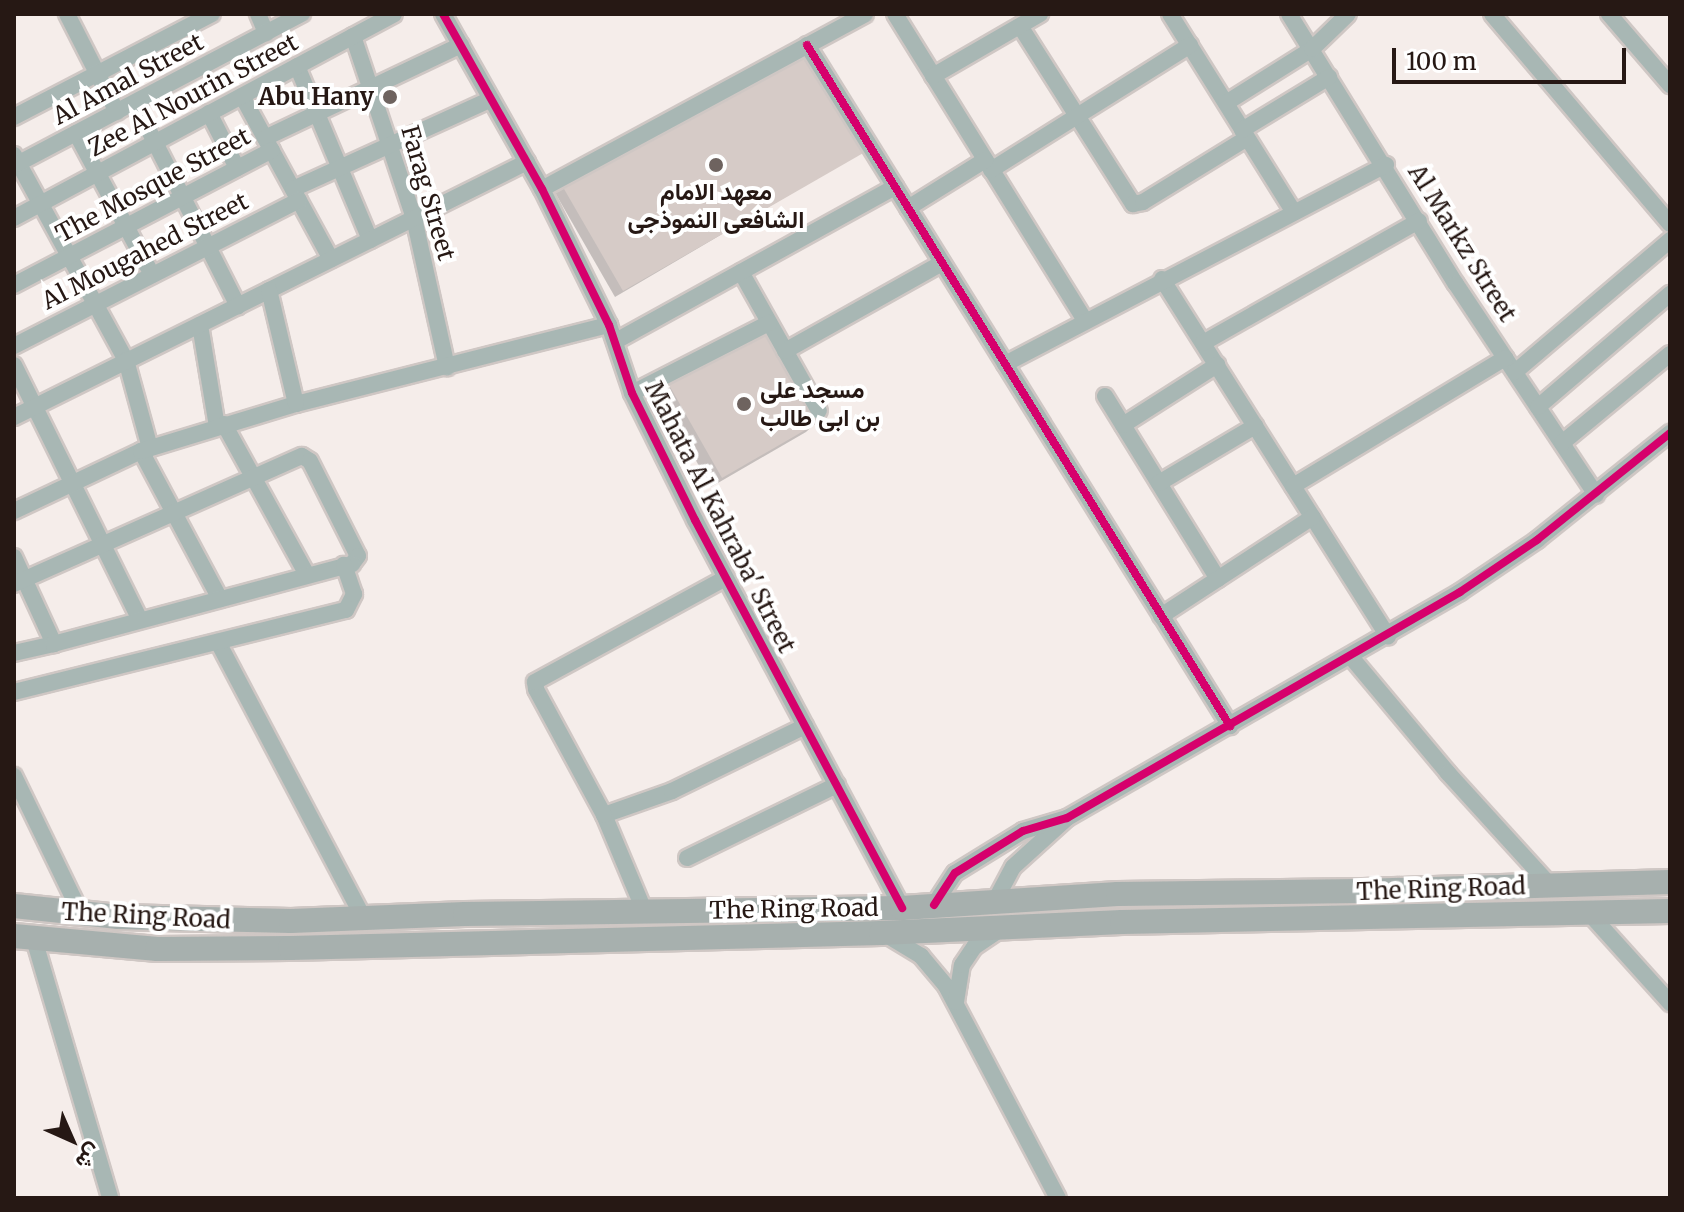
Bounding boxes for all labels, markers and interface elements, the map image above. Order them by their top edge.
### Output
street label: Al Amal Street [48,27,208,131]
street label: Zee Al Nourin Street [83,28,303,162]
scale bar [1396,32,1630,82]
text: 100 m [1406,46,1476,77]
place label: Abu Hany [258,83,374,111]
marker: Abu Hany [381,88,399,106]
street label: The Mosque Street [51,122,255,248]
street label: Farag Street [395,122,461,264]
marker: معهد الامام الشافعى النموذجى [707,156,725,174]
street label: Al Markz Street [1402,159,1522,327]
place label: معهد الامام الشافعى النموذجى [628,178,804,234]
street label: Al Mougahed Street [37,187,253,315]
street label: Mahata Al Kahraba' Street [639,376,801,658]
place label: مسجد على بن ابى طالب [760,376,880,432]
marker: مسجد على بن ابى طالب [735,395,753,413]
street label: The Ring Road [1356,872,1526,906]
street label: The Ring Road [709,893,879,925]
street label: The Ring Road [61,897,231,935]
north arrow [32,1100,112,1180]
text: ش [70,1138,108,1176]

